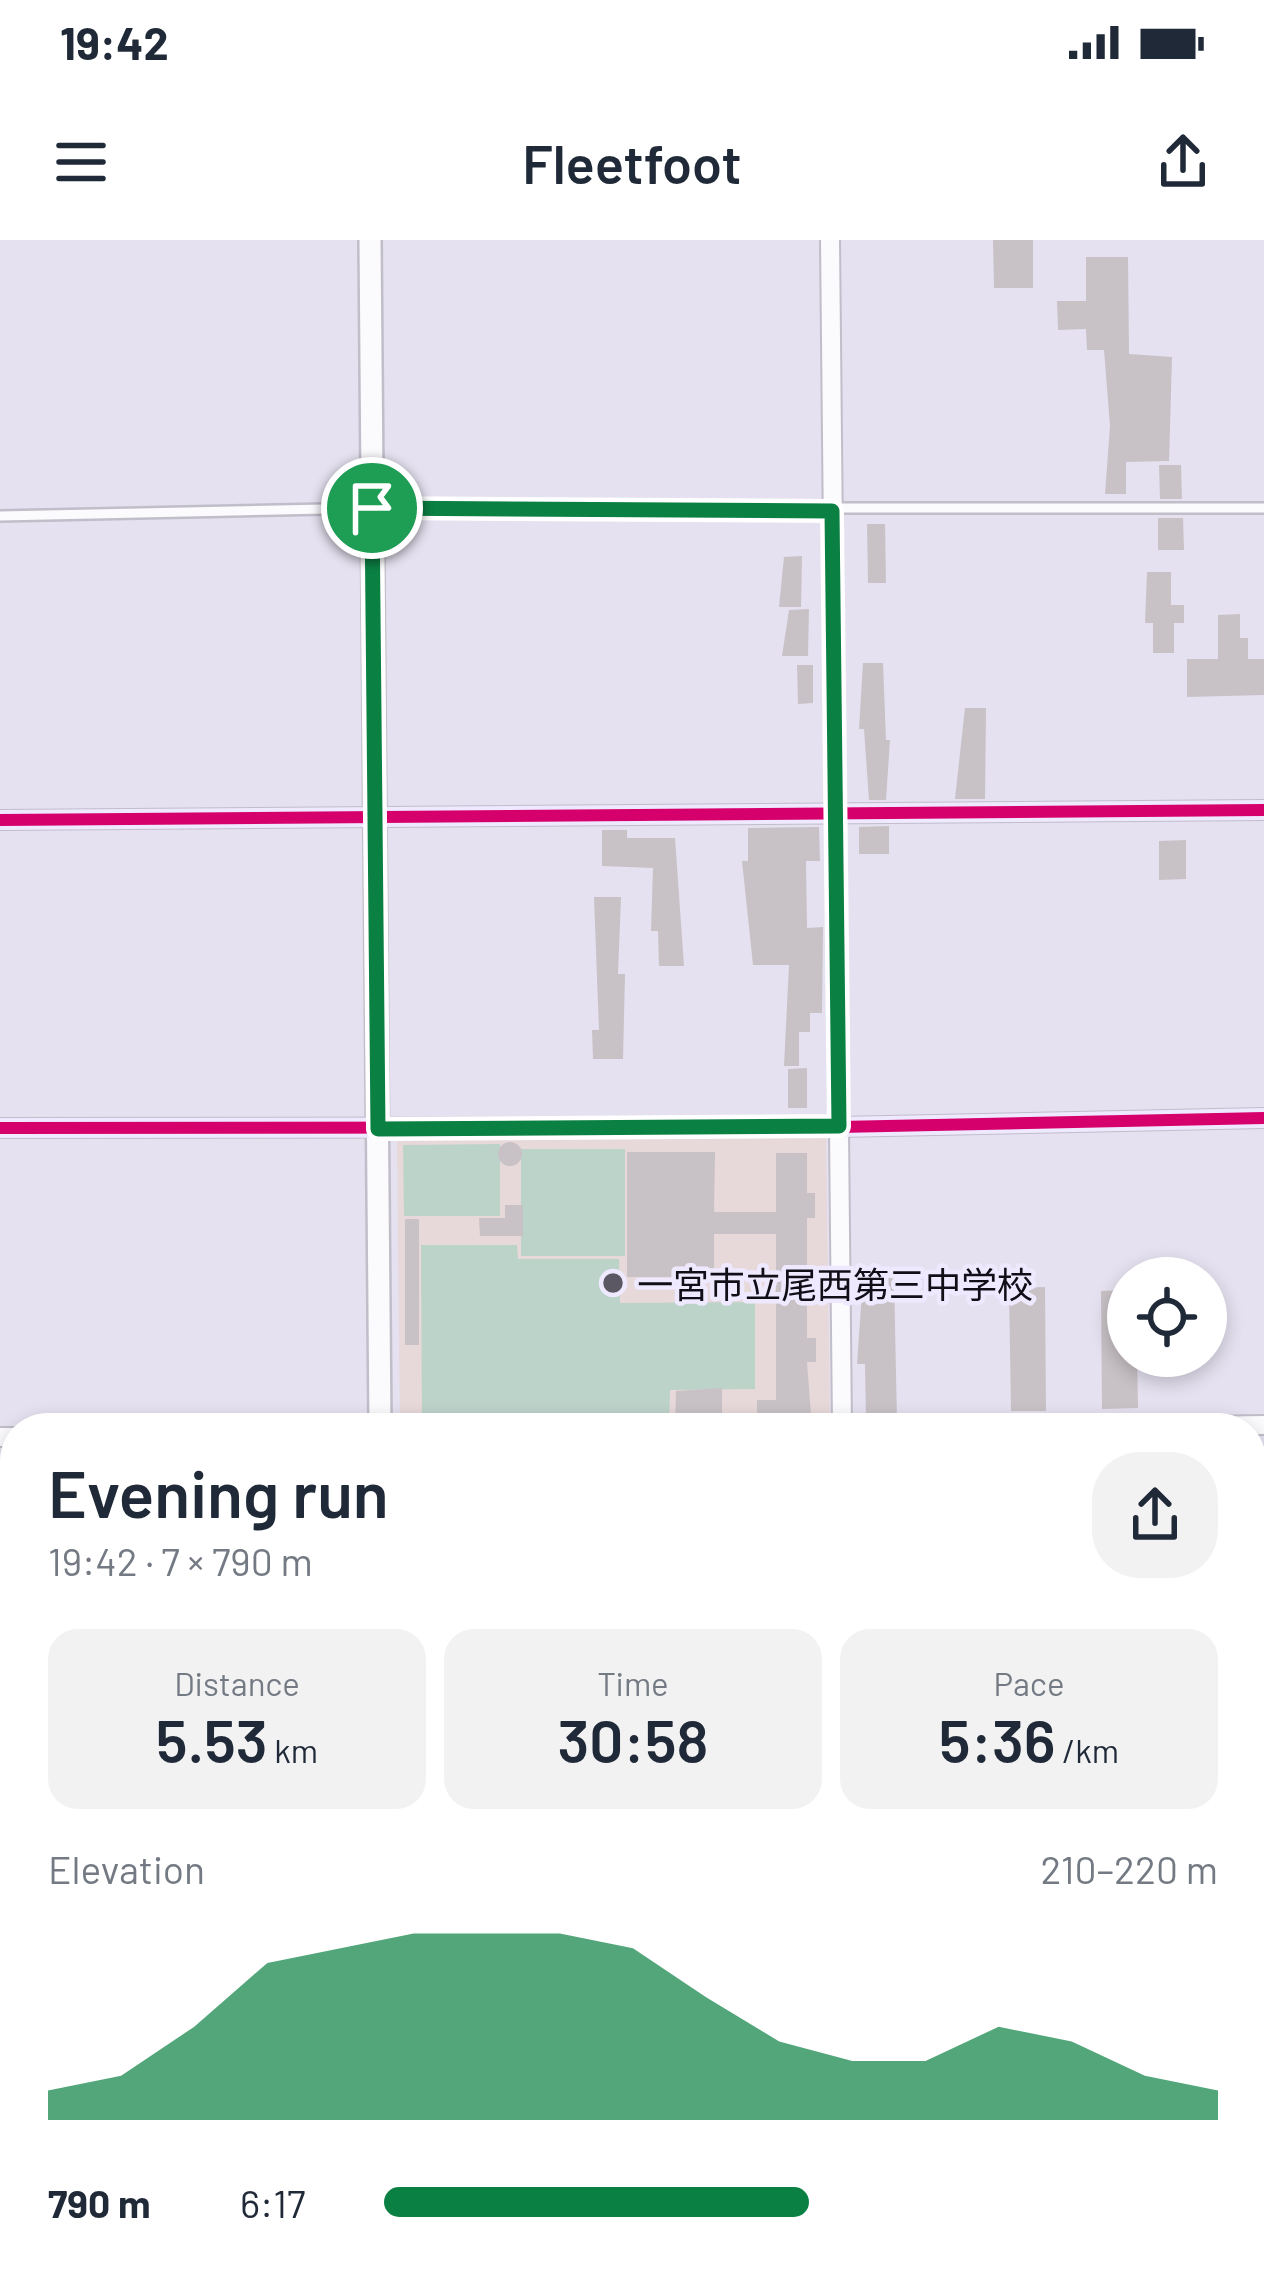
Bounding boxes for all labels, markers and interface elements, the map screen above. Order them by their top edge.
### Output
text: 19:42 [60,15,169,69]
icon: menu [48,129,114,195]
icon: share [1150,129,1216,195]
text: Fleetfoot [522,130,742,195]
pin [321,457,423,559]
icon: arrive [339,475,405,541]
map controls [1107,1257,1227,1377]
button: locate [1107,1257,1227,1377]
place label: 一宮市立尾西第三中学校 [637,1262,1033,1305]
marker: 一宮市立尾西第三中学校 [600,1270,626,1296]
text: Evening run [48,1452,389,1531]
button: share [1092,1452,1218,1578]
text: 19:42 · 7 × 790 m [48,1537,313,1584]
text: Distance [174,1663,300,1703]
text: Time [597,1663,669,1703]
text: Pace [994,1663,1064,1703]
text: 5.53 [156,1703,268,1775]
text: 30:58 [557,1703,709,1775]
text: 5:36 [939,1703,1056,1775]
text: km [268,1730,318,1770]
text: /km [1056,1730,1119,1770]
text: Elevation [48,1845,205,1892]
text: 210–220 m [1041,1845,1218,1892]
text: 790 m [48,2179,151,2226]
text: 6:17 [240,2179,305,2226]

